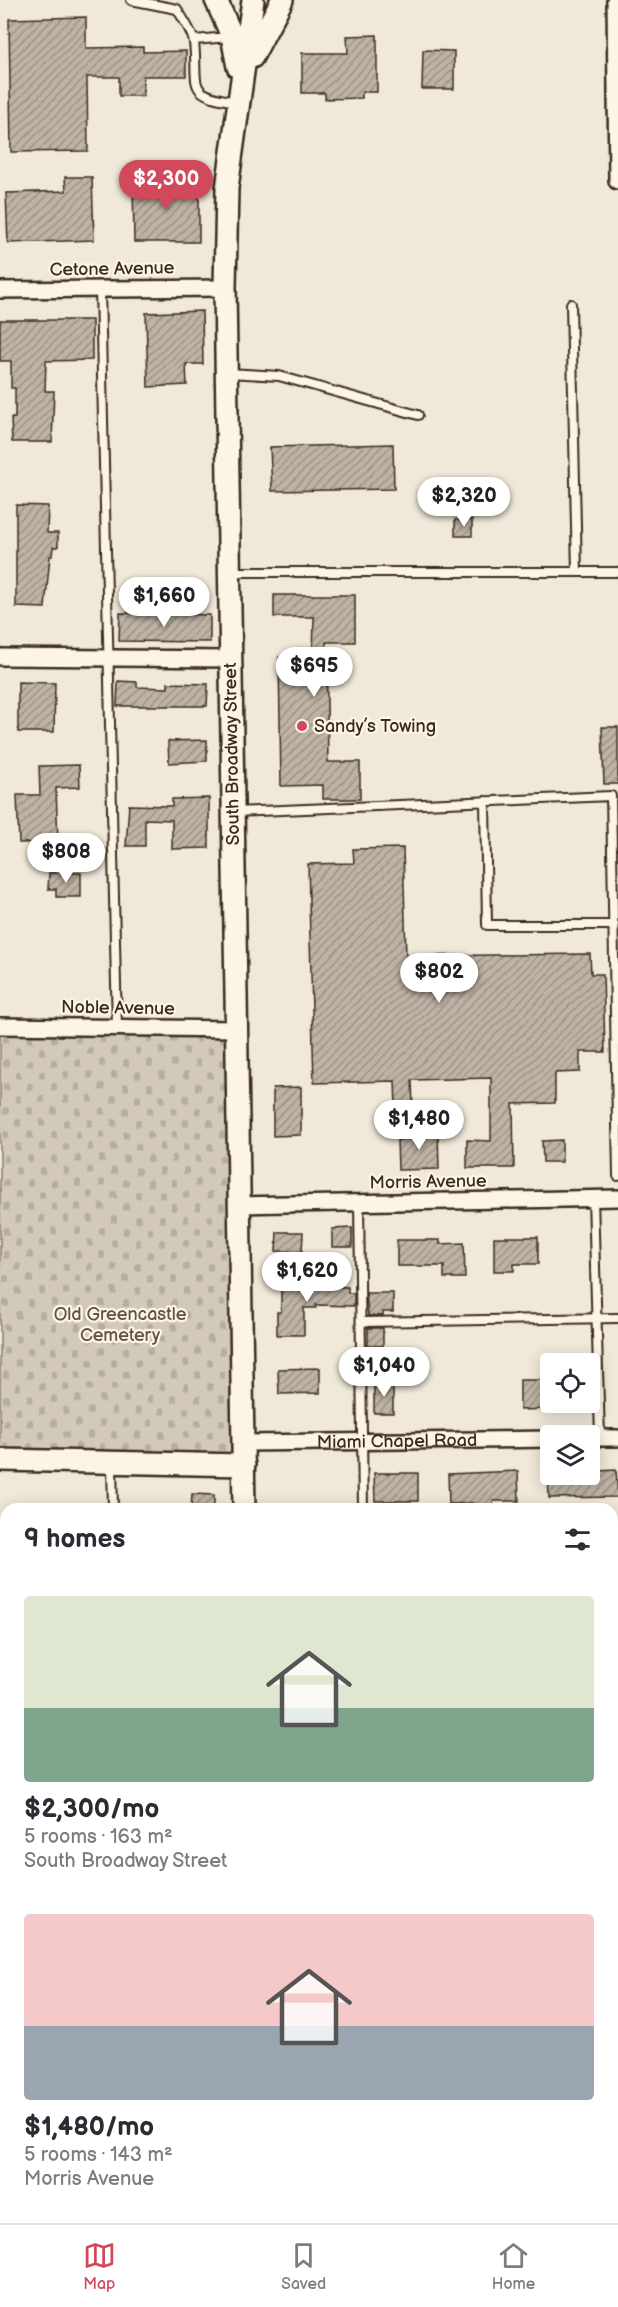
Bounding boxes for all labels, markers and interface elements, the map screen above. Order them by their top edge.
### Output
pin: $2,300 [117,160,215,211]
text: $2,300 [133,167,199,191]
street label: Cetone Avenue [49,257,175,281]
pin: $2,320 [415,477,513,528]
text: $2,320 [431,484,497,508]
pin: $1,660 [115,577,213,628]
text: $1,660 [133,584,195,608]
pin: $695 [278,647,350,698]
text: $695 [290,654,338,678]
street label: South Broadway Street [220,662,244,846]
place label: Sandy’s Towing [314,716,436,737]
marker: Sandy’s Towing [295,719,309,733]
pin: $808 [30,833,102,884]
text: $808 [41,840,91,864]
pin: $802 [403,953,475,1004]
text: $802 [414,960,464,984]
street label: Noble Avenue [61,997,175,1019]
pin: $1,480 [370,1100,468,1151]
text: $1,480 [388,1107,450,1131]
street label: Morris Avenue [369,1170,487,1194]
pin: $1,620 [258,1252,356,1303]
text: $1,620 [276,1259,338,1283]
park label: Old Greencastle Cemetery [54,1304,187,1346]
pin: $1,040 [335,1347,433,1398]
map controls [540,1353,600,1485]
button: locate [540,1353,600,1413]
text: $1,040 [353,1354,415,1378]
button: layers [540,1425,600,1485]
street label: Miami Chapel Road [317,1429,477,1453]
icon: filters [561,1523,594,1556]
text: 9 homes [24,1524,125,1555]
icon: home [255,1635,363,1743]
text: $2,300/mo [24,1794,159,1825]
text: 5 rooms · 163 m² [24,1825,173,1849]
text: South Broadway Street [24,1849,227,1873]
icon: home [255,1953,363,2061]
text: $1,480/mo [24,2112,154,2143]
text: 5 rooms · 143 m² [24,2143,173,2167]
text: Morris Avenue [24,2167,154,2191]
tab: Map [83,2239,116,2294]
tab: Saved [281,2239,326,2294]
tab: Home [492,2239,535,2294]

